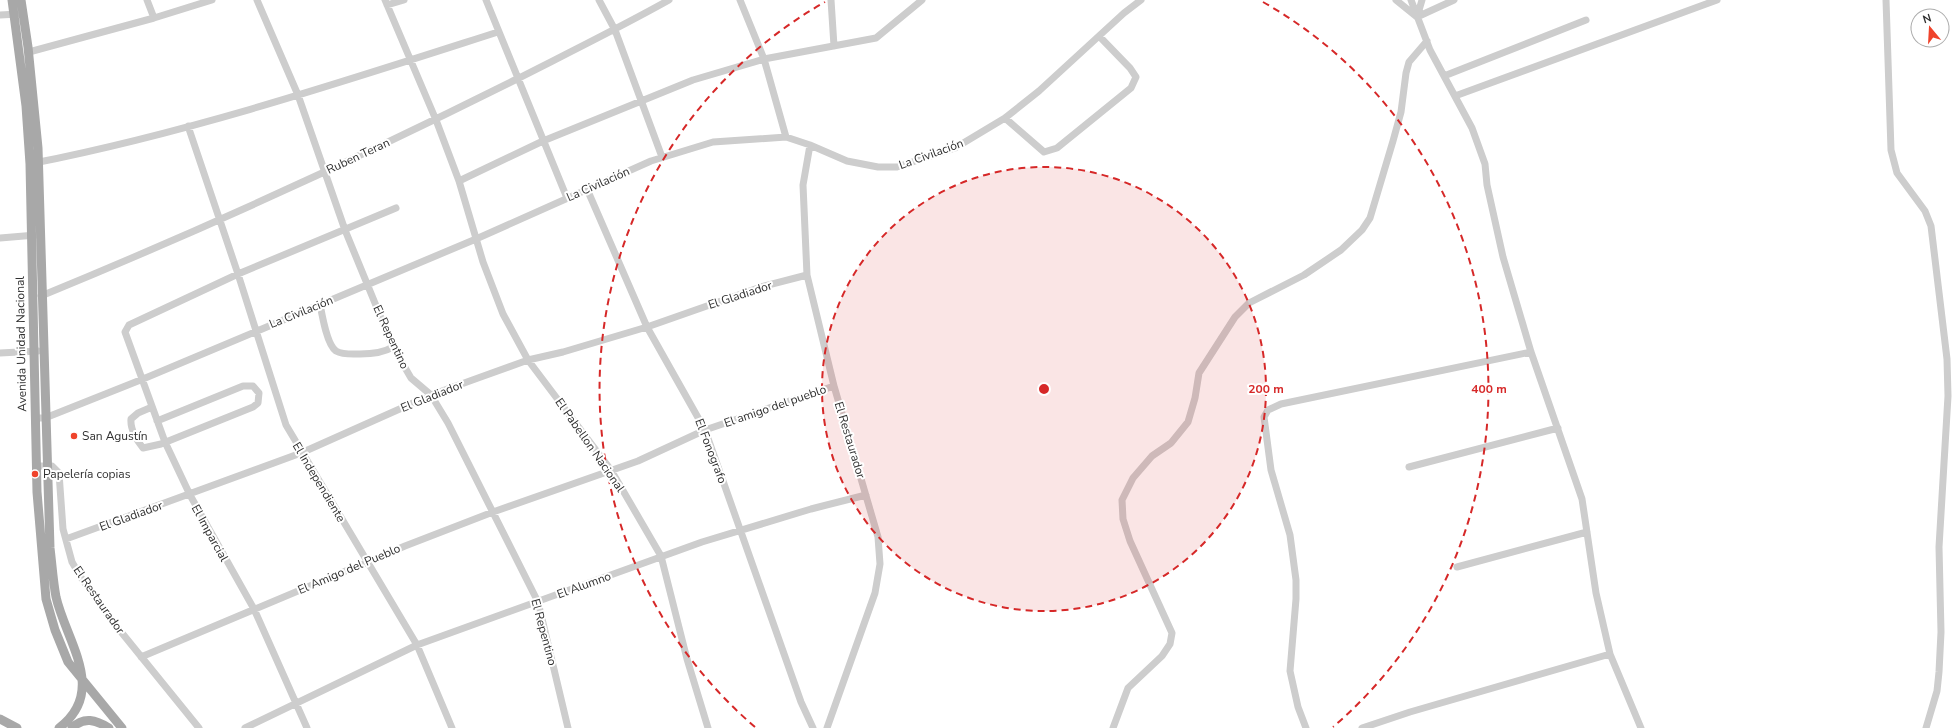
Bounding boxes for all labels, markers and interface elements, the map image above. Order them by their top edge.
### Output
north arrow [1910,8,1950,48]
text: N [1921,11,1933,27]
street label: Ruben Teran [324,134,392,178]
street label: La Civilación [897,135,965,173]
street label: La Civilación [564,163,632,205]
street label: Avenida Unidad Nacional [12,276,30,412]
street label: El Gladiador [706,277,775,313]
street label: La Civilación [267,292,335,332]
street label: El Repentino [369,303,413,372]
street label: El Gladiador [398,376,466,416]
street label: El amigo del pueblo [722,381,829,431]
text: 200 m [1248,381,1284,397]
text: 400 m [1471,381,1507,397]
centre of rings [1037,382,1051,396]
street label: El Pabellon Nacional [552,395,629,496]
street label: El Restaurador [831,400,869,481]
street label: El Fonografo [691,416,731,486]
place label: San Agustín [82,428,148,444]
marker: San Agustín [69,431,79,441]
street label: El Independiente [289,439,349,525]
place label: Papelería copias [43,466,131,482]
marker: Papelería copias [30,469,40,479]
street label: El Gladiador [97,497,166,535]
street label: El Imparcial [188,502,232,565]
street label: El Amigo del Pueblo [295,540,403,598]
street label: El Restaurador [70,563,129,638]
street label: El Alumno [555,568,614,602]
street label: El Repentino [527,597,561,668]

